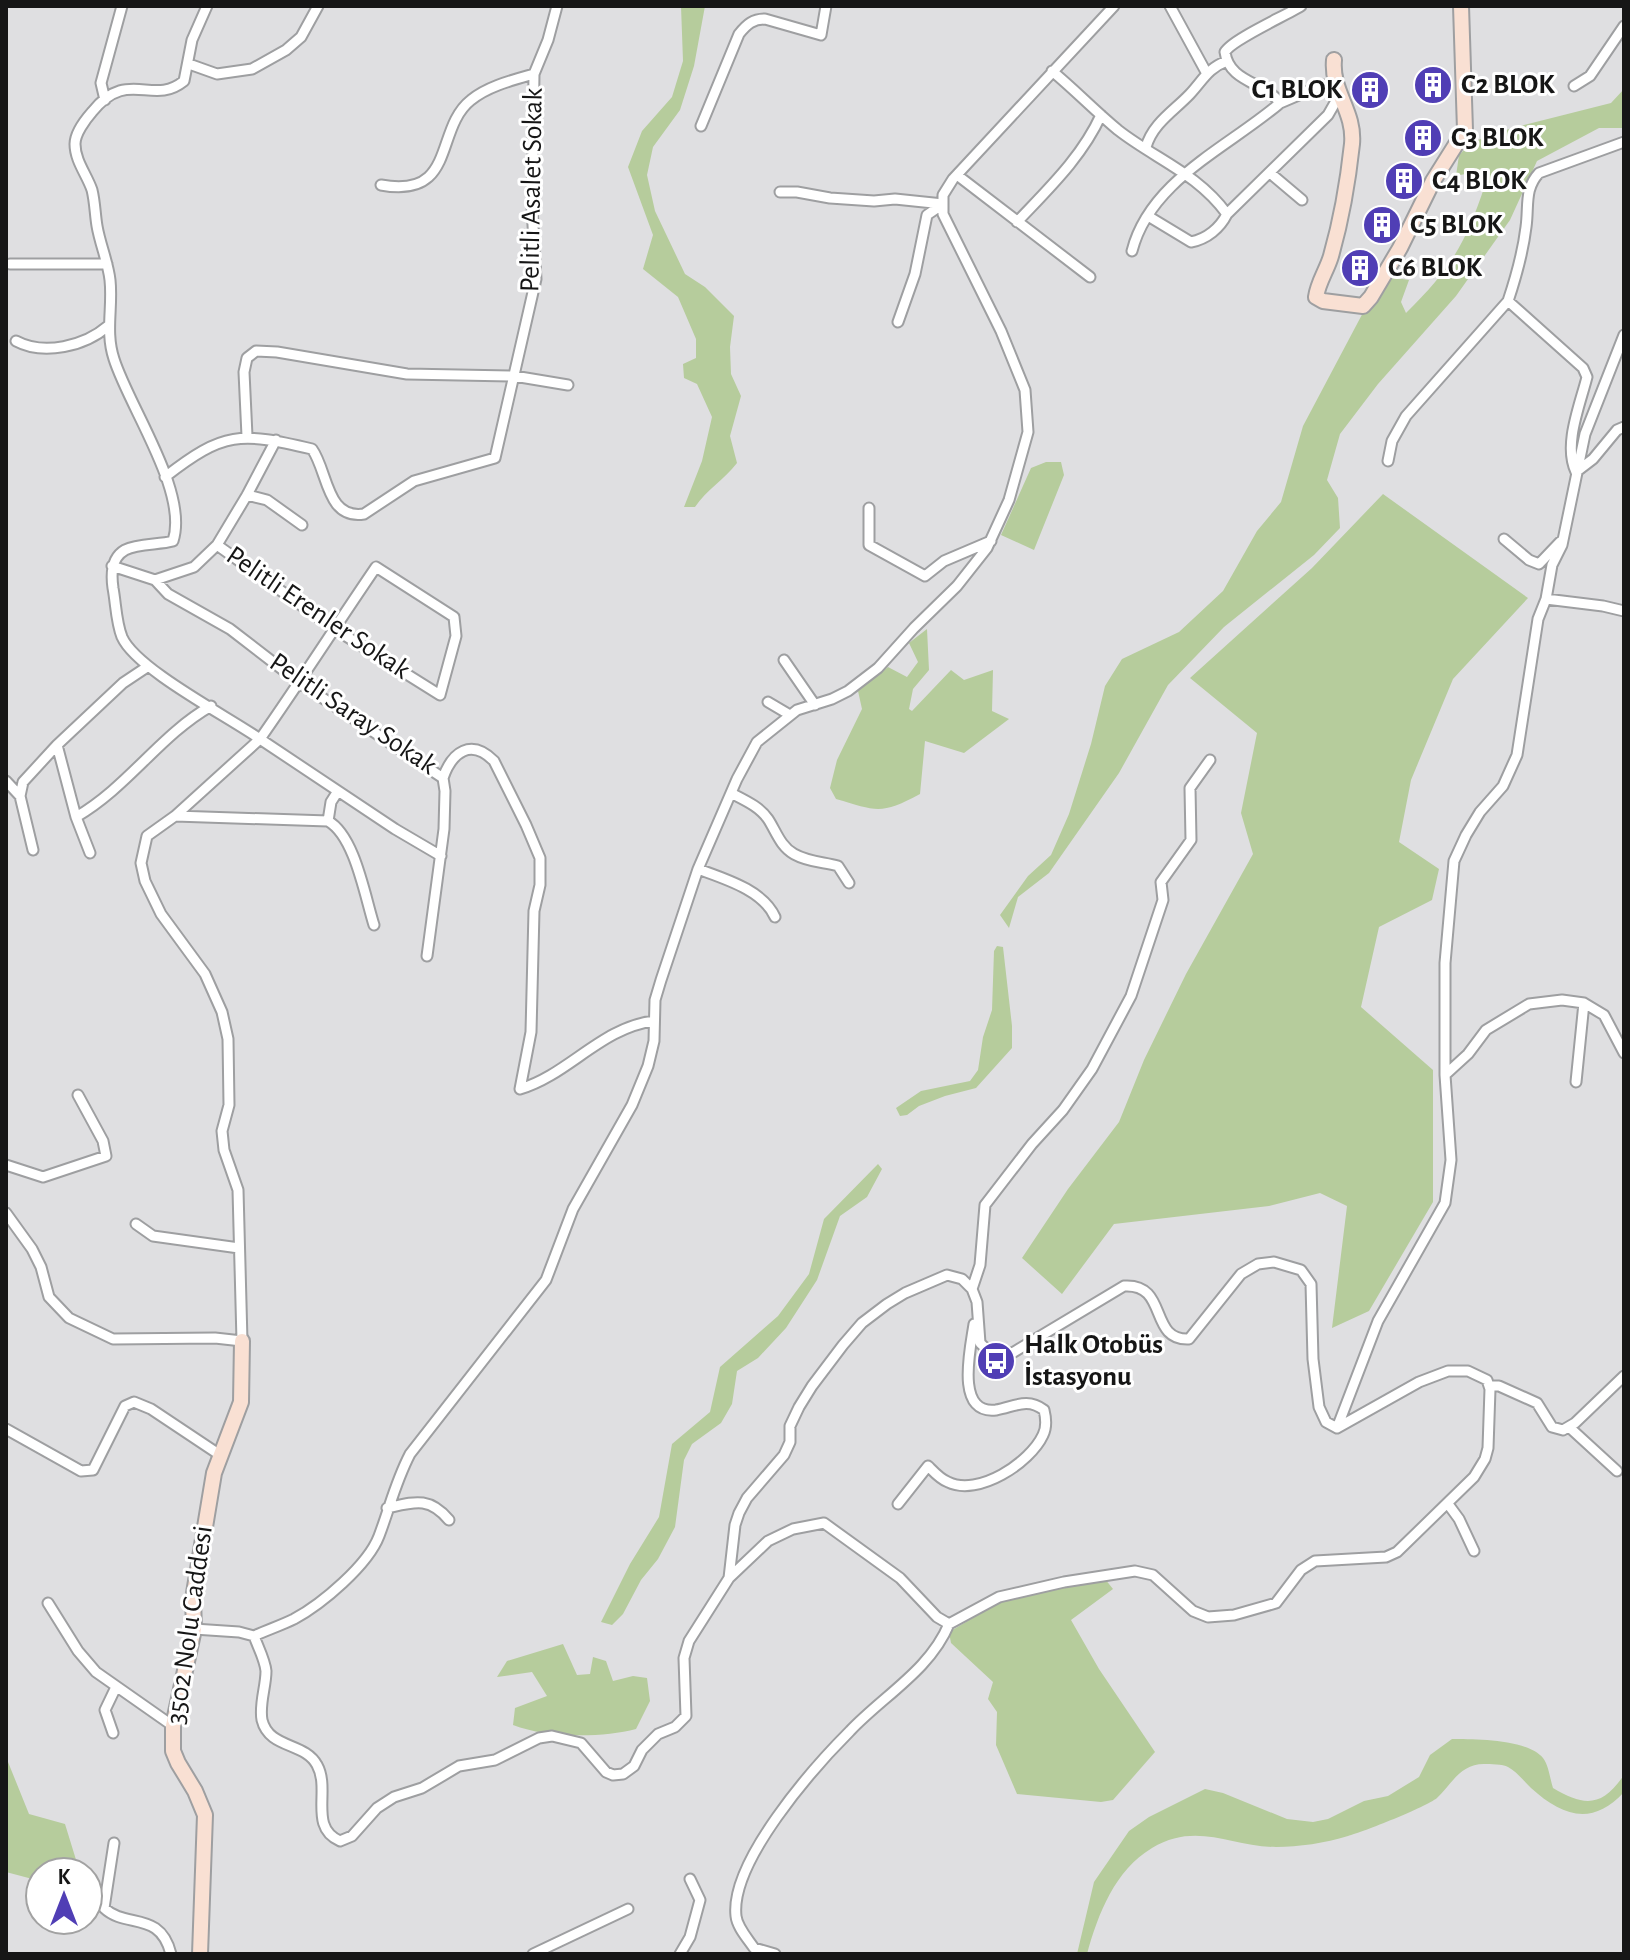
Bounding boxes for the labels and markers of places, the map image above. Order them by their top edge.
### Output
building icon: C2 BLOK [1412,64,1454,106]
building icon: C1 BLOK [1349,69,1391,111]
place label: C2 BLOK [1461,71,1555,99]
place label: C1 BLOK [1252,76,1343,104]
building icon: C3 BLOK [1402,117,1444,159]
place label: C3 BLOK [1451,124,1544,152]
building icon: C4 BLOK [1383,160,1425,202]
place label: C4 BLOK [1432,167,1527,195]
building icon: C5 BLOK [1361,204,1403,246]
place label: C5 BLOK [1410,211,1503,239]
building icon: C6 BLOK [1339,247,1381,289]
place label: C6 BLOK [1388,254,1483,282]
place label: Halk Otobüs İstasyonu [1024,1331,1163,1391]
bus stop icon: Halk Otobüs İstasyonu [975,1340,1017,1382]

